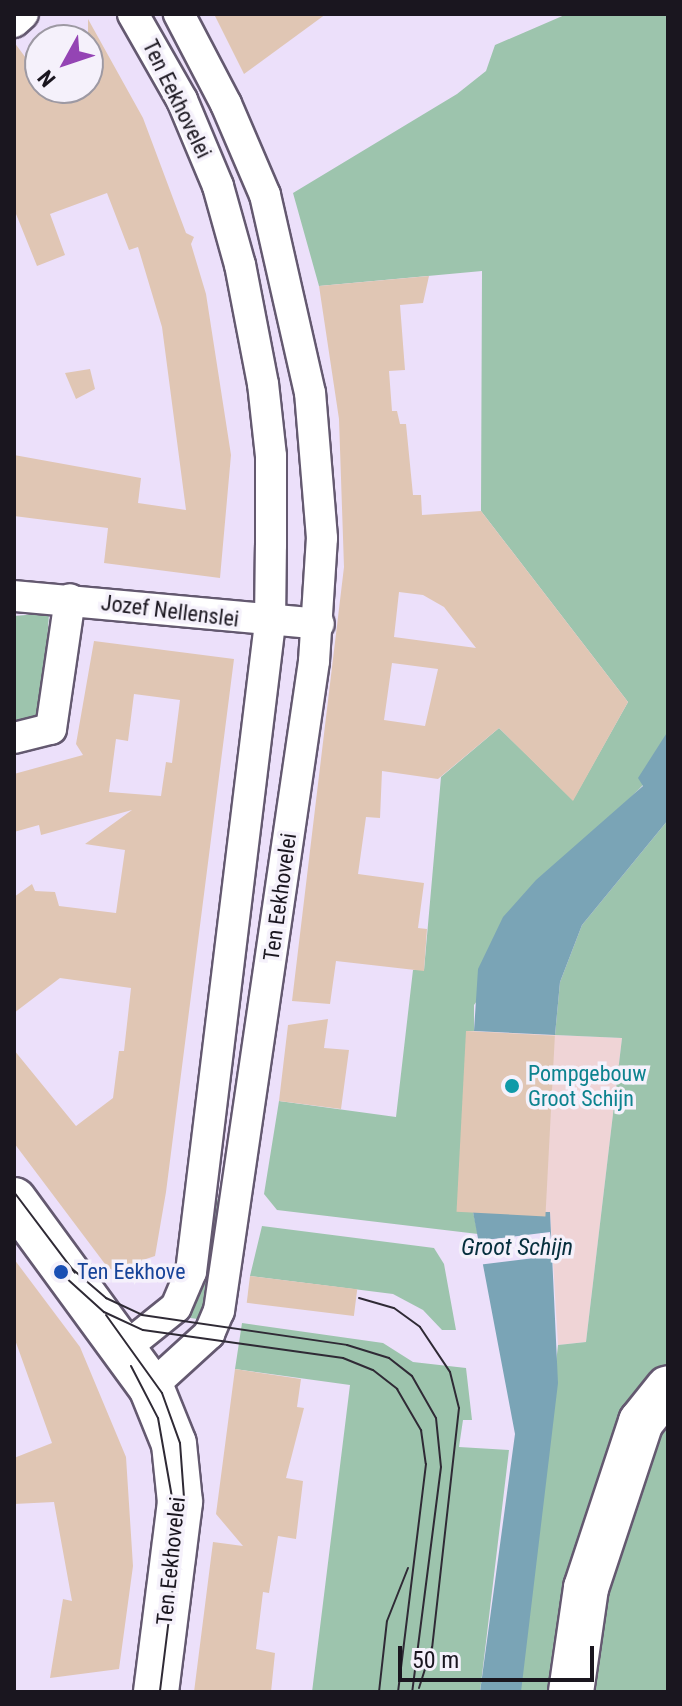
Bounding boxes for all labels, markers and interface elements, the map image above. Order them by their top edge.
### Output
north arrow [24,24,104,104]
street label: Ten Eekhovelei [137,35,217,163]
text: N [33,65,61,92]
street label: Jozef Nellenslei [100,589,240,633]
street label: Ten Eekhovelei [258,831,302,963]
place label: Pompgebouw Groot Schijn [528,1060,646,1112]
marker: Pompgebouw Groot Schijn [503,1077,521,1095]
water label: Groot Schijn [461,1234,573,1262]
place label: Ten Eekhove [77,1259,185,1285]
marker: Ten Eekhove [52,1263,70,1281]
street label: Ten Eekhovelei [151,1496,191,1626]
scale bar [402,1630,598,1680]
text: 50 m [412,1646,459,1674]

